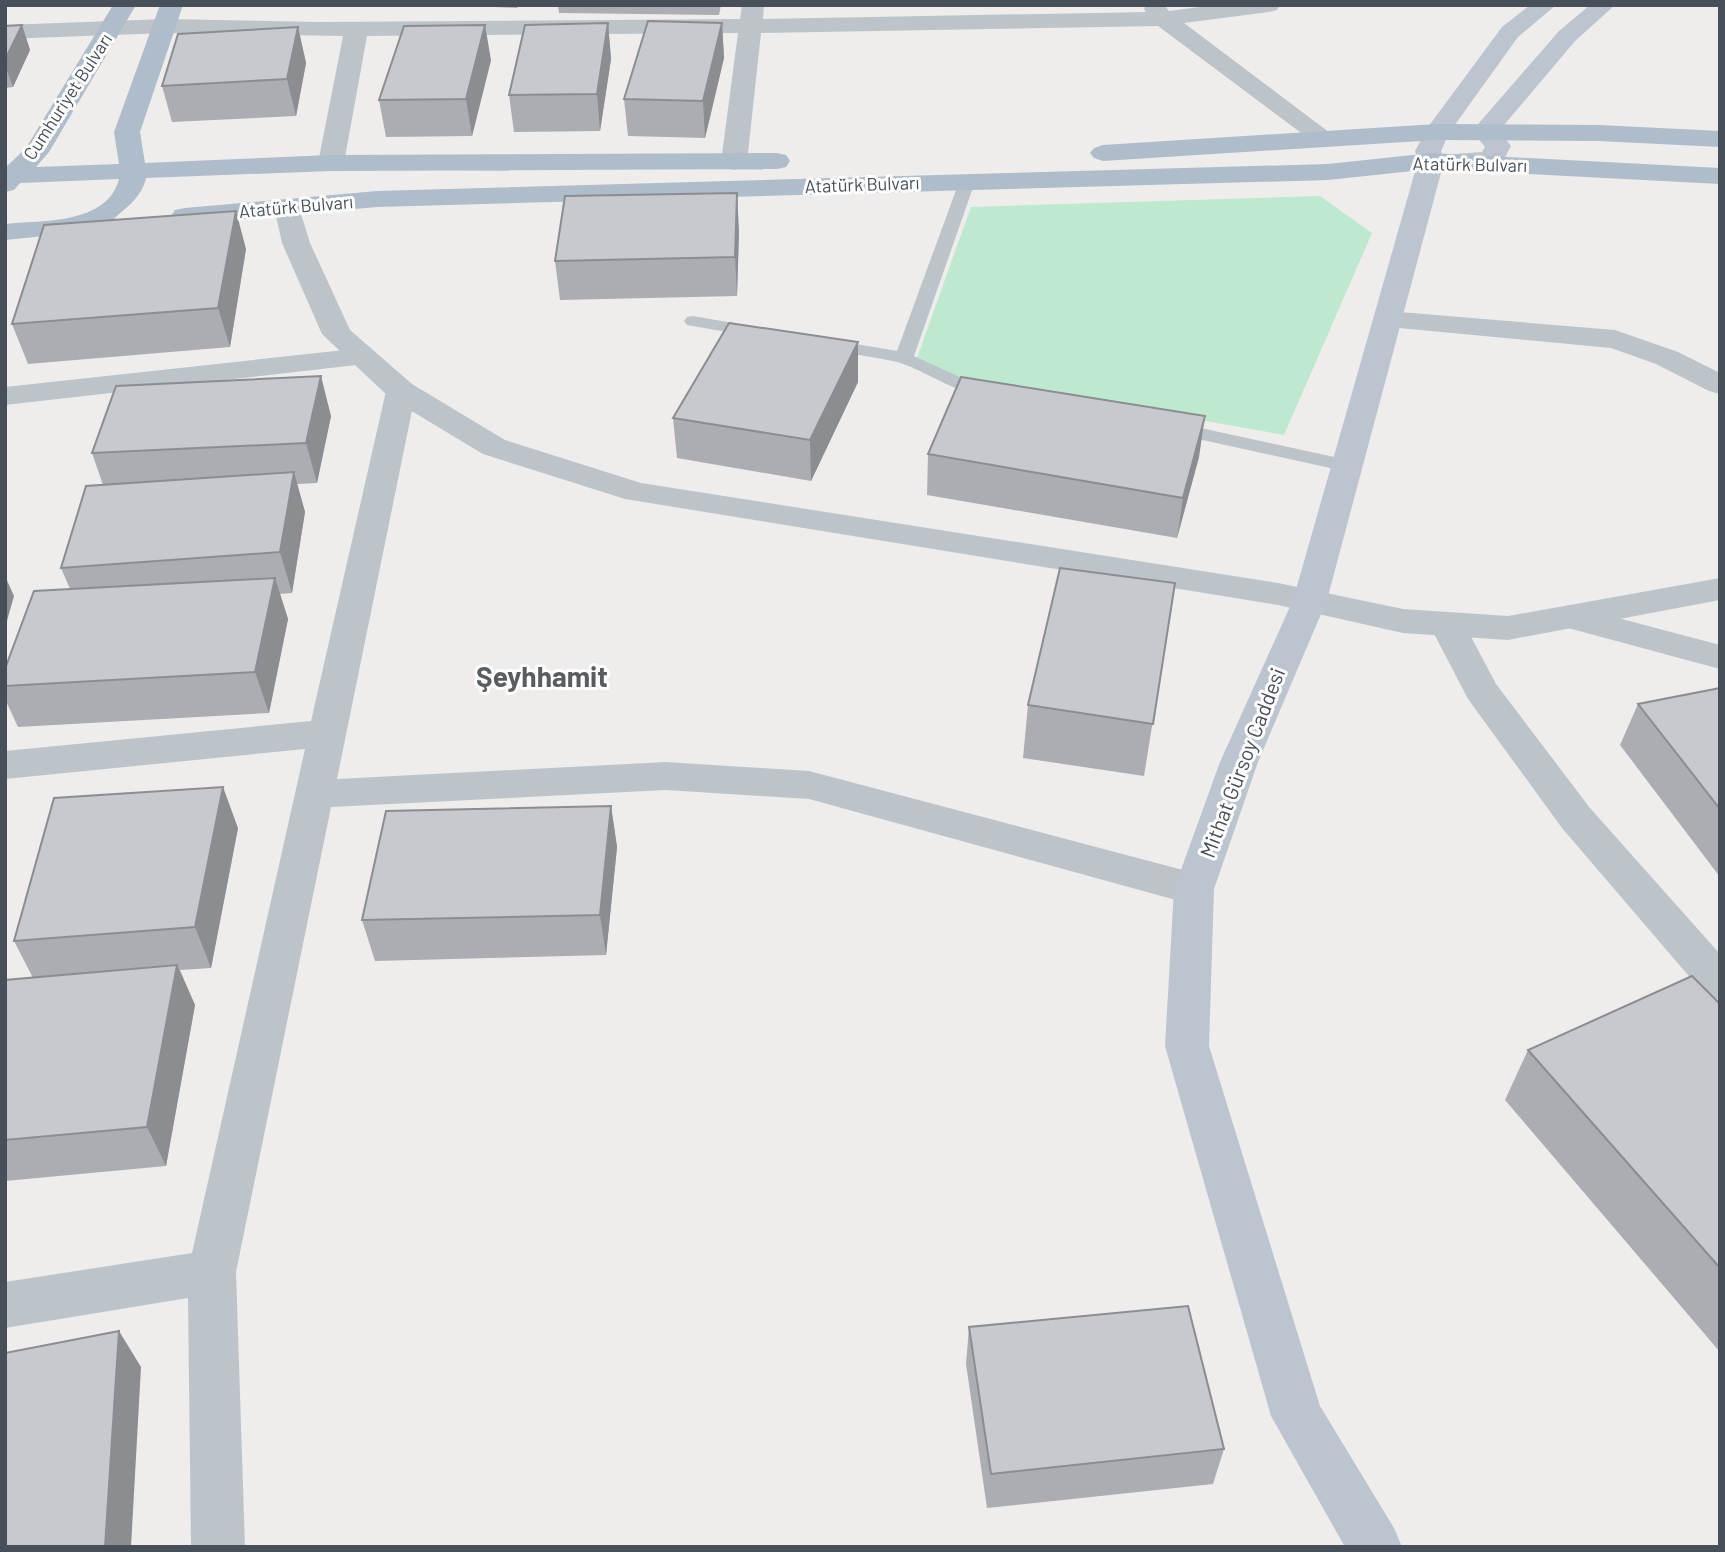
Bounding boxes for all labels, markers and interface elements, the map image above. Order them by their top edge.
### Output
street label: Cumhuriyet Bulvarı [18,29,116,164]
street label: Atatürk Bulvarı [1413,152,1527,176]
street label: Atatürk Bulvarı [804,171,920,197]
street label: Atatürk Bulvarı [238,190,354,222]
district label: Şeyhhamit [476,659,608,693]
street label: Mithat Gürsoy Caddesi [1194,664,1289,861]

